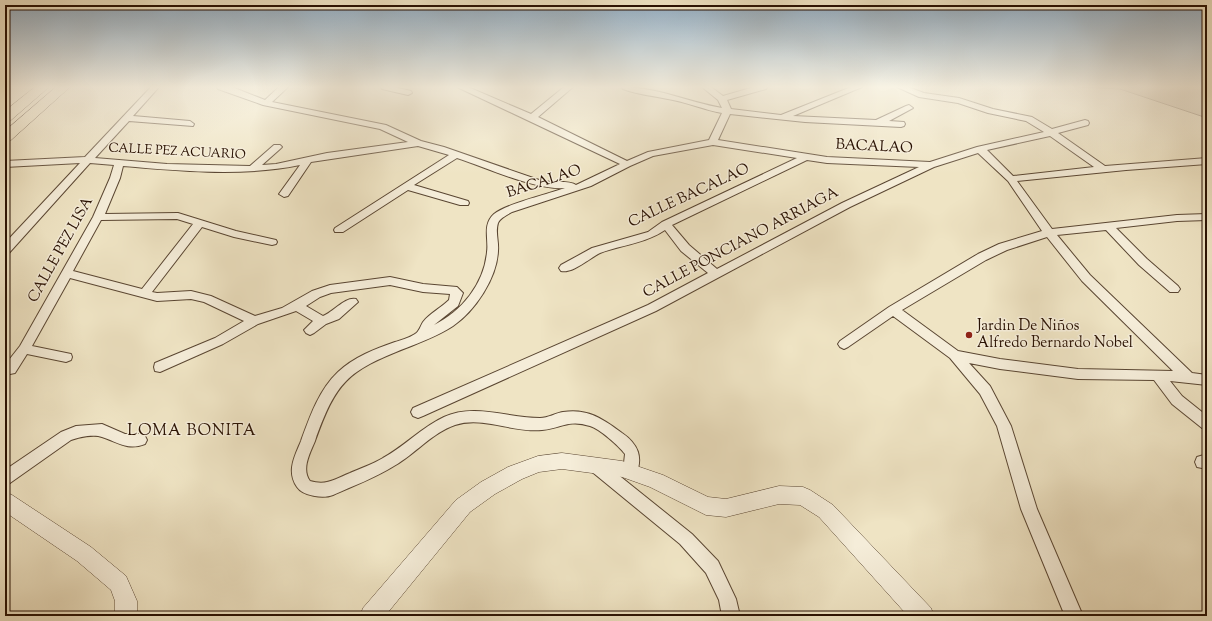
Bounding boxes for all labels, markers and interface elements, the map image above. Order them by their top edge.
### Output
street label: BACALAO [835,134,913,160]
street label: CALLE PEZ ACUARIO [108,139,246,165]
street label: CALLE BACALAO [625,159,753,233]
street label: BACALAO [504,160,584,204]
street label: CALLE PONCIANO ARRIAGA [640,182,842,304]
street label: CALLE PEZ LISA [23,193,99,307]
place label: Jardin De Niños Alfredo Bernardo Nobel [976,316,1133,354]
marker: Jardin De Niños Alfredo Bernardo Nobel [964,330,974,340]
district label: LOMA BONITA [127,420,257,443]

